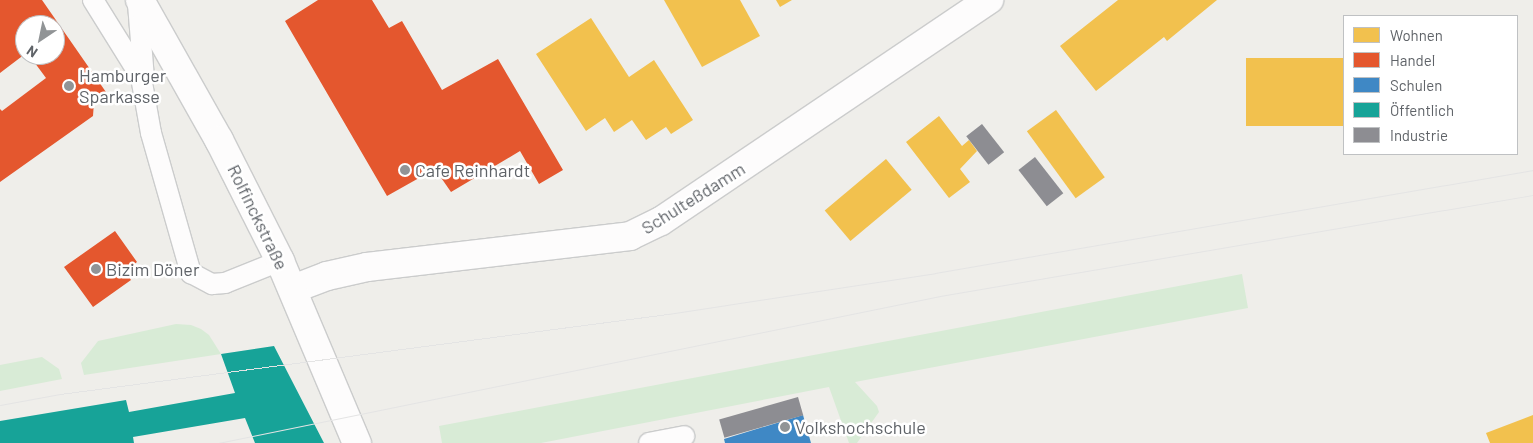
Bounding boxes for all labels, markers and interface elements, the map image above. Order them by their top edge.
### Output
north arrow [15,15,65,65]
legend [1343,15,1518,155]
text: Wohnen [1390,26,1443,44]
text: N [23,42,41,62]
text: Handel [1390,51,1435,69]
place label: Hamburger Sparkasse [79,65,166,108]
text: Schulen [1390,76,1442,94]
marker: Hamburger Sparkasse [63,80,75,92]
text: Öffentlich [1390,101,1454,119]
text: Industrie [1390,126,1448,144]
street label: Schulteßdamm [637,158,749,238]
place label: Cafe Reinhardt [415,159,530,181]
street label: Rolfinckstraße [223,161,293,273]
marker: Cafe Reinhardt [399,164,411,176]
place label: Bizim Döner [106,258,199,280]
marker: Bizim Döner [90,263,102,275]
place label: Volkshochschule [795,416,926,438]
marker: Volkshochschule [779,421,791,433]

